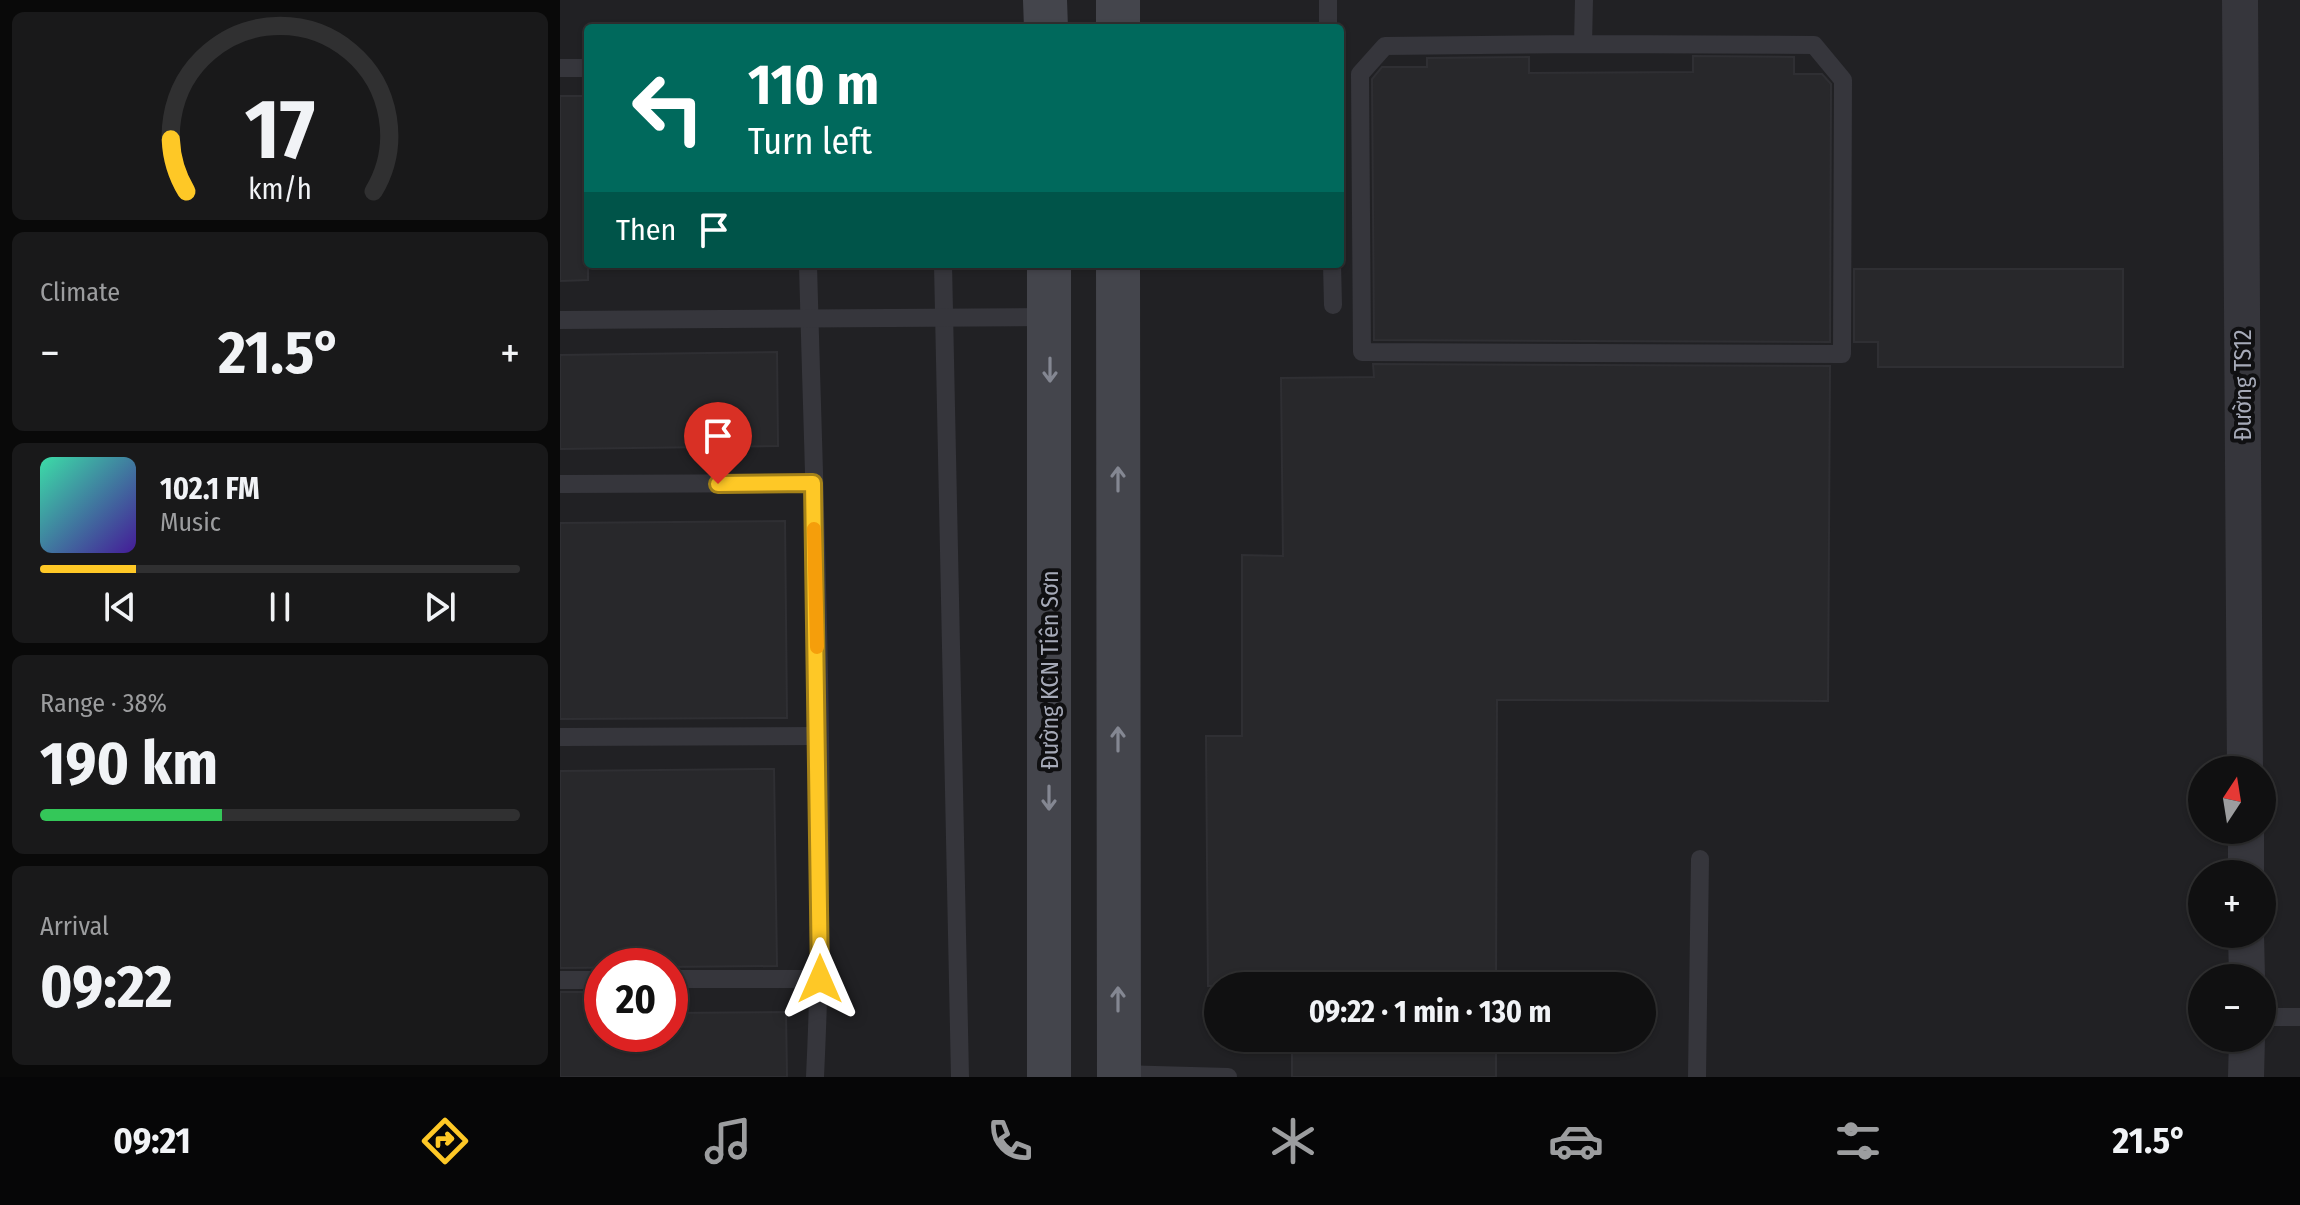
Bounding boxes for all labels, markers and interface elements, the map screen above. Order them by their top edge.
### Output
text: 110 m [748,52,879,119]
icon: left [616,56,720,160]
text: 17 [245,80,315,180]
text: Turn left [748,120,872,164]
text: km/h [248,172,312,207]
icon: arrive [692,208,736,252]
text: Then [616,212,676,248]
text: Climate [40,277,120,308]
text: 21.5° [218,317,342,389]
text: − [40,327,60,380]
text: + [500,327,520,380]
street label: Đường TS12 [2229,329,2257,441]
one-way arrow [1042,356,1058,383]
pin [684,402,752,484]
icon: arrive [696,414,740,458]
one-way arrow [1110,466,1126,493]
text: 102.1 FM [160,471,260,507]
text: Music [160,507,221,538]
street label: Đường KCN Tiên Sơn [1036,570,1064,770]
icon: previous [98,585,142,629]
icon: pause [258,585,302,629]
icon: next [418,585,462,629]
text: Range · 38% [40,688,167,719]
one-way arrow [1110,726,1126,753]
text: 190 km [40,728,218,800]
north arrow [2188,756,2276,844]
map controls [2188,756,2276,1052]
one-way arrow [1041,784,1057,811]
button: + [2188,860,2276,948]
text: Arrival [40,911,109,942]
position arrow [778,937,862,1021]
speed limit sign: 20 [584,948,688,1052]
text: 09:22 [40,951,173,1023]
button: − [2188,964,2276,1052]
one-way arrow [1110,986,1126,1013]
text: 09:22 · 1 min · 130 m [1309,994,1551,1030]
icon: directions [417,1113,473,1169]
icon: music [700,1113,756,1169]
icon: phone [982,1113,1038,1169]
icon: climate [1265,1113,1321,1169]
icon: car [1548,1113,1604,1169]
icon: filters [1830,1113,1886,1169]
text: 09:21 [113,1119,191,1163]
text: 21.5° [2113,1119,2187,1163]

